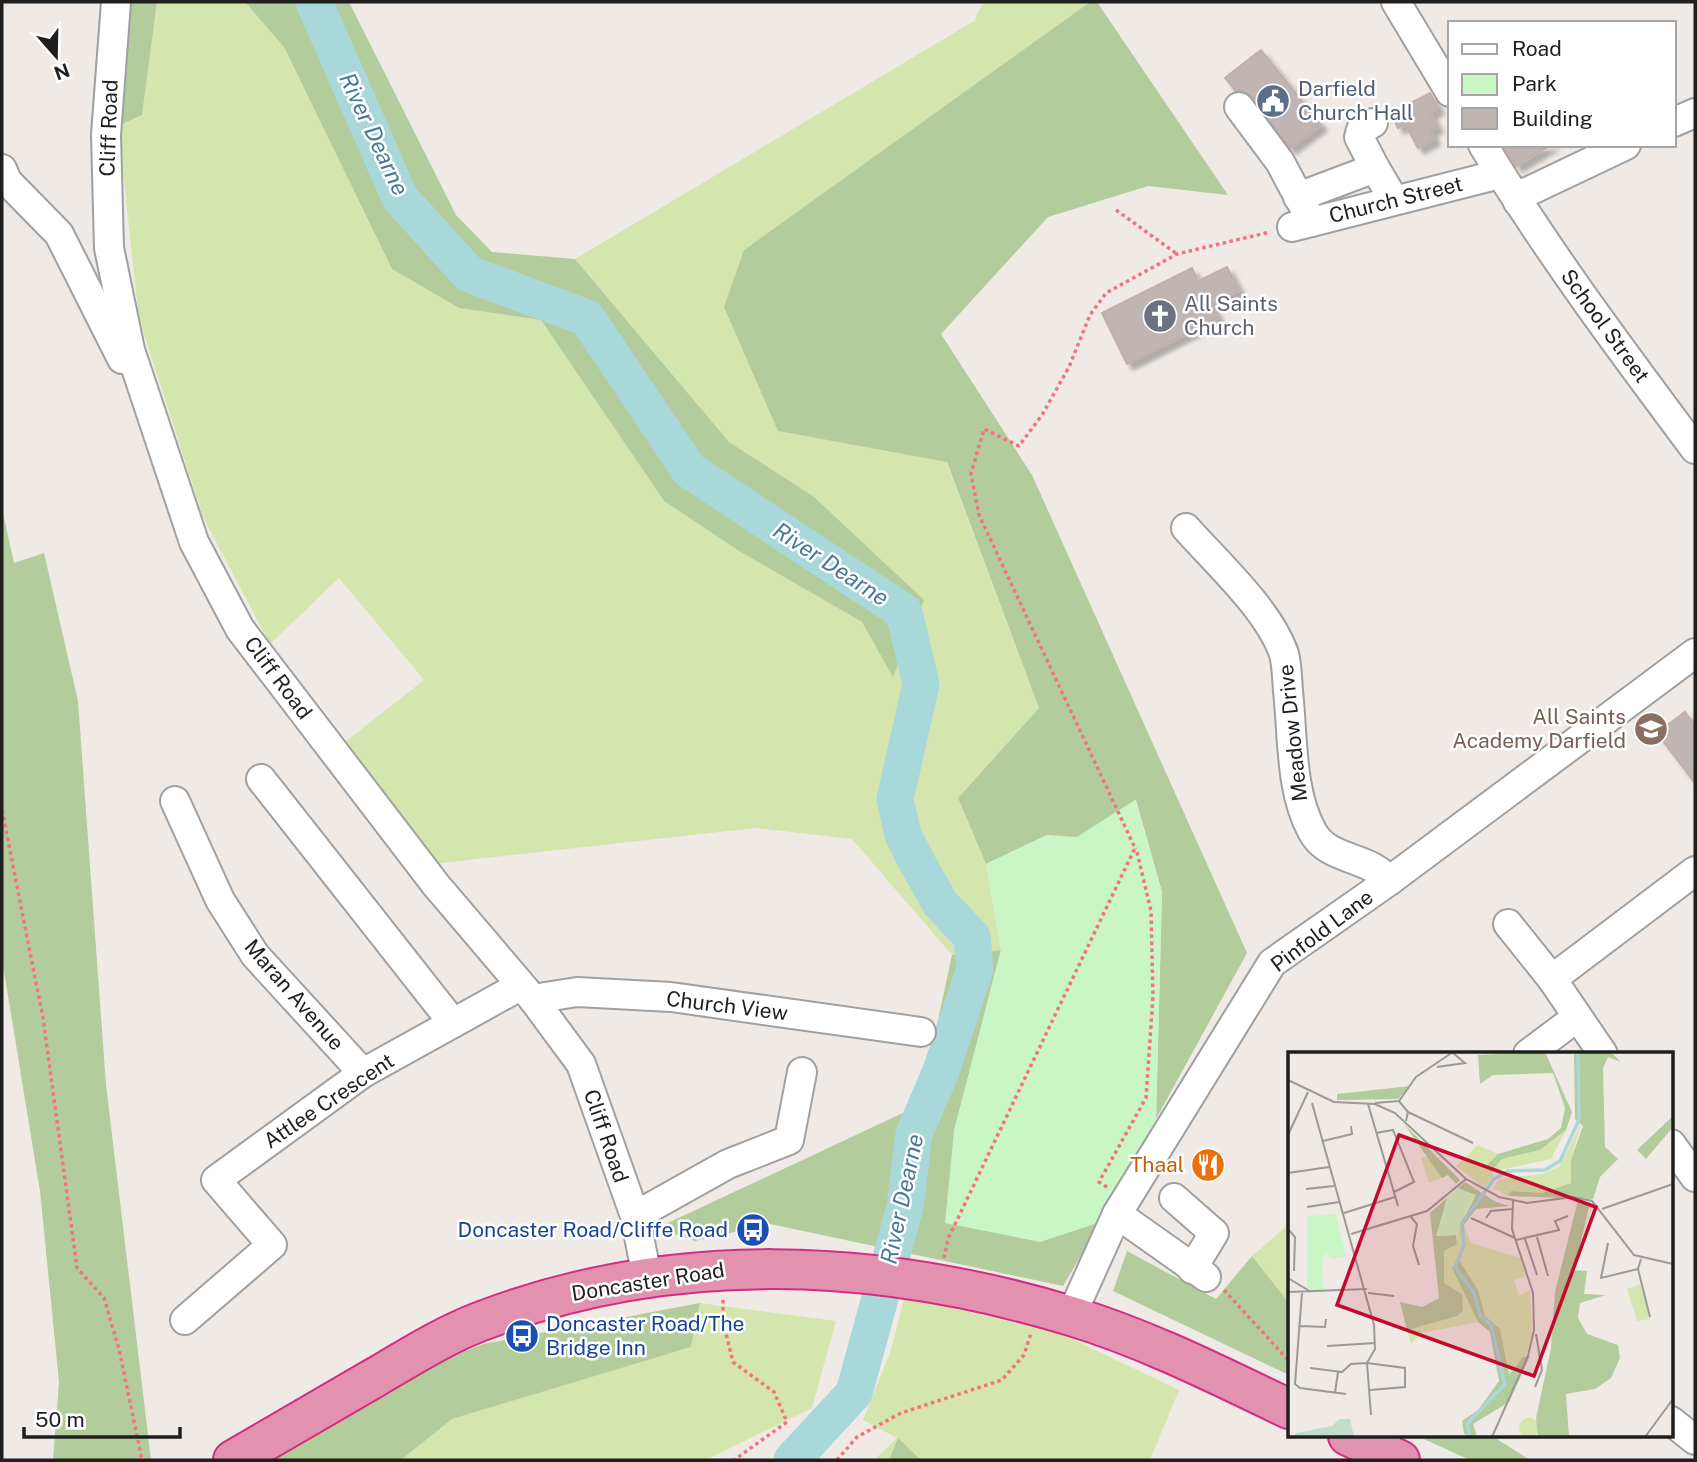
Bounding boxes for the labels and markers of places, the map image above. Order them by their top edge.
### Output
place label: Darfield Church Hall [1298,76,1413,125]
public building icon: Darfield Church Hall [1254,82,1292,120]
place label: All Saints Church [1184,291,1278,340]
church icon: All Saints Church [1141,297,1179,335]
place label: All Saints Academy Darfield [1452,704,1626,753]
school or university icon: All Saints Academy Darfield [1632,710,1670,748]
restaurant icon: Thaal [1189,1146,1227,1184]
place label: Thaal [1130,1152,1184,1177]
bus stop icon: Doncaster Road/Cliffe Road [734,1211,772,1249]
place label: Doncaster Road/Cliffe Road [458,1217,728,1242]
place label: Doncaster Road/The Bridge Inn [546,1311,744,1360]
bus stop icon: Doncaster Road/The Bridge Inn [503,1317,541,1355]

